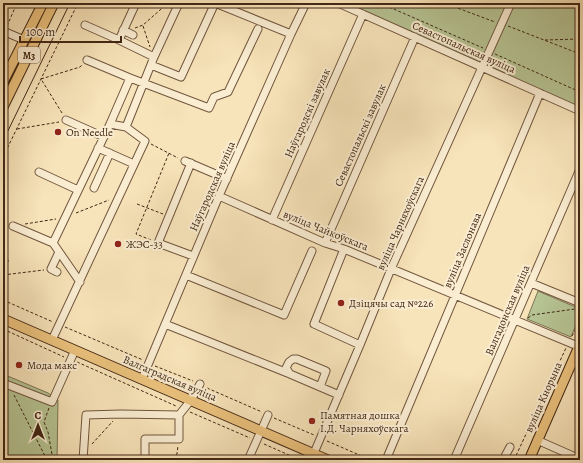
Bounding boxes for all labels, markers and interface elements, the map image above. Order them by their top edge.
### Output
scale bar [20,18,121,44]
street label: Севастопальская вуліца [410,18,519,77]
text: 100 m [26,24,55,40]
road number: М3 [18,47,40,63]
street label: Наўгародскі завулак [281,66,334,160]
street label: Севастопальскі завулак [331,81,390,189]
place label: On Needle [66,125,113,140]
marker: On Needle [53,127,63,137]
street label: Наўгародская вуліца [186,138,239,234]
street label: вуліца Чарняхоўскага [373,173,428,273]
street label: вуліца Чайкоўскага [281,207,372,255]
street label: вуліца Заслонава [440,209,485,290]
place label: ЖЭС-33 [126,237,163,252]
marker: ЖЭС-33 [113,239,123,249]
street label: Валгадонская вуліца [482,262,534,358]
place label: Дзіцячы сад №226 [349,296,433,311]
marker: Дзіцячы сад №226 [336,298,346,308]
street label: Валгаградская вуліца [121,352,220,405]
place label: Мода макс [27,358,77,373]
street label: вуліца Кнорына [521,359,566,435]
marker: Мода макс [14,360,24,370]
north arrow [18,405,58,445]
text: С [35,408,42,423]
place label: Памятная дошка І.Д. Чарняхоўскага [320,408,410,436]
marker: Памятная дошка І.Д. Чарняхоўскага [307,416,317,426]

